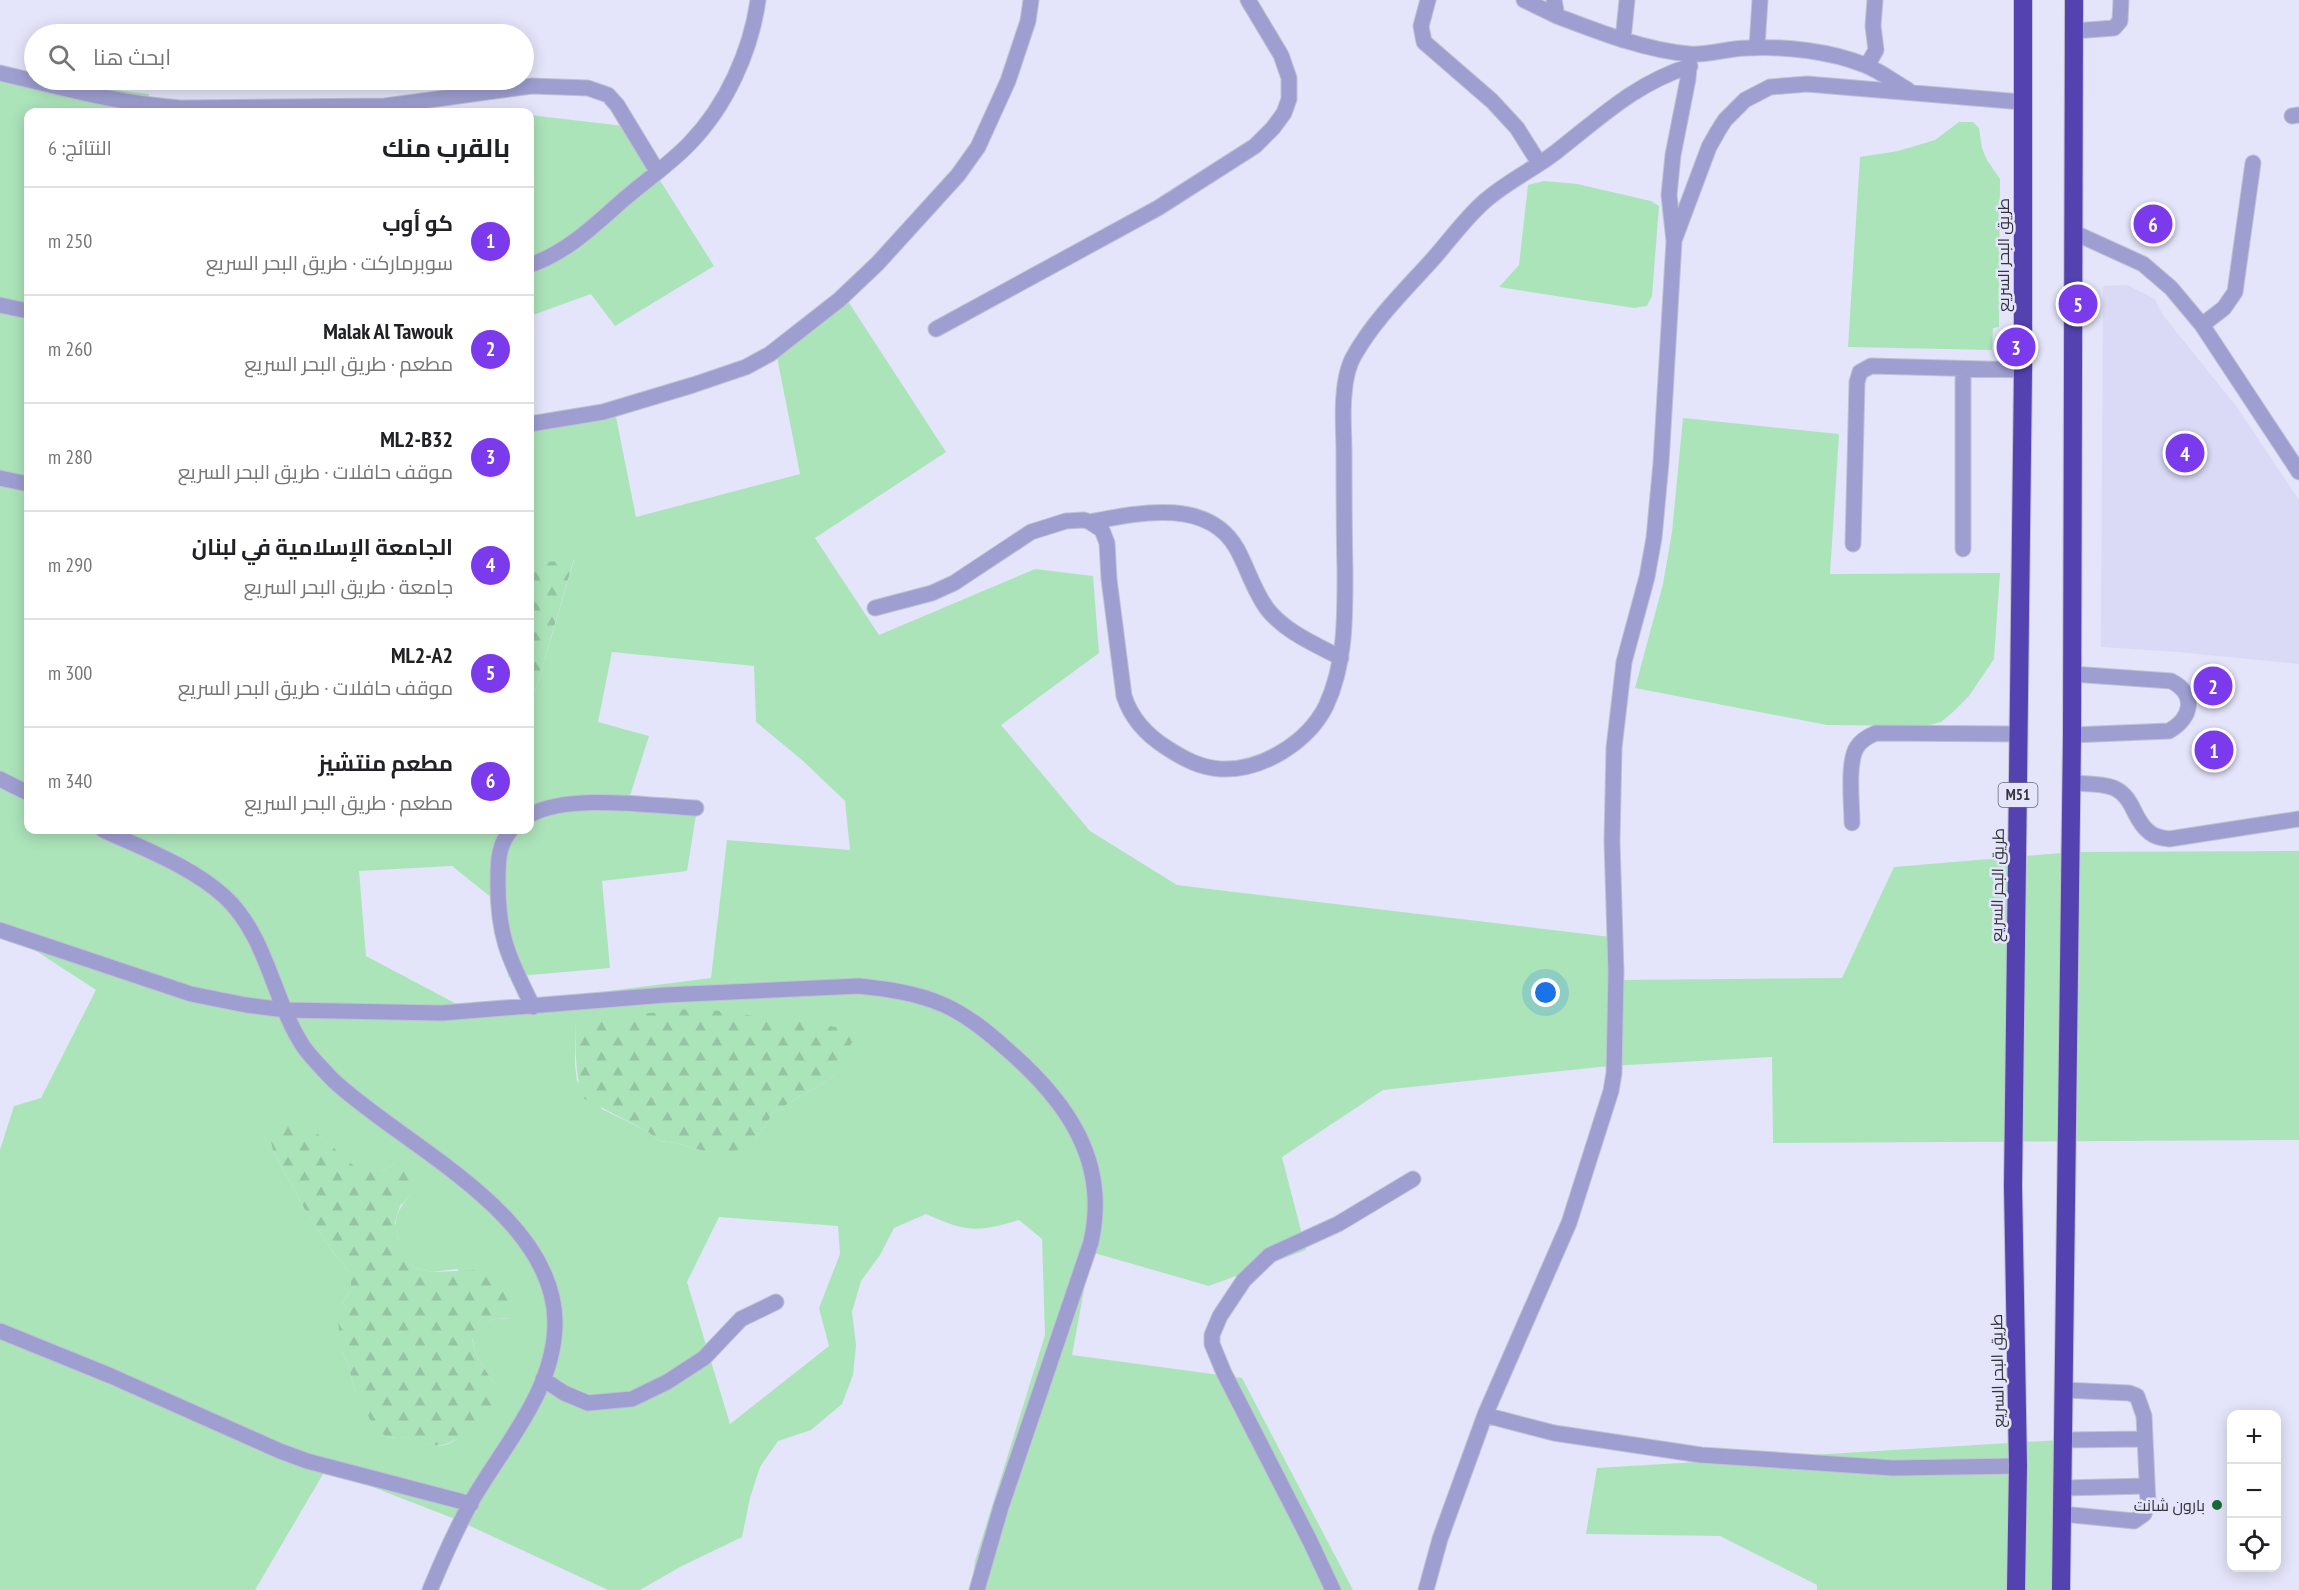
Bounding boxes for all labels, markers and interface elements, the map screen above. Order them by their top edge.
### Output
search box [24,24,534,90]
icon: search [45,41,78,74]
text: ابحث هنا [93,43,171,71]
text: بالقرب منك [382,131,510,164]
text: النتائج: 6 [48,135,112,161]
street label: طريق البحر السريع [1993,198,2015,312]
pin: 6 [2134,202,2172,246]
text: كو أوب [382,209,453,237]
text: 250 m [48,228,92,254]
text: 1 [486,228,495,254]
text: سوبرماركت · طريق البحر السريع [206,250,453,276]
pin: 5 [2058,282,2098,326]
text: Malak Al Tawouk [323,317,453,345]
pin: 3 [1996,324,2036,370]
text: 260 m [48,336,92,362]
text: 2 [486,336,495,362]
text: مطعم · طريق البحر السريع [244,351,453,377]
text: ML2-B32 [380,425,453,453]
pin: 4 [2166,430,2204,476]
text: 280 m [48,444,92,470]
text: 3 [486,444,495,470]
text: موقف حافلات · طريق البحر السريع [178,459,453,485]
text: الجامعة الإسلامية في لبنان [192,533,453,561]
text: 290 m [48,552,92,578]
text: 4 [486,552,495,578]
text: جامعة · طريق البحر السريع [244,574,453,600]
text: ML2-A2 [391,641,453,669]
text: 300 m [48,660,92,686]
text: 5 [486,660,495,686]
pin: 2 [2194,664,2232,708]
text: موقف حافلات · طريق البحر السريع [178,675,453,701]
pin: 1 [2194,728,2234,772]
text: مطعم منتشيز [318,749,453,777]
text: 340 m [48,768,92,794]
text: 6 [486,768,495,794]
road number: M51 [1998,783,2038,807]
text: مطعم · طريق البحر السريع [244,790,453,816]
street label: طريق البحر السريع [1986,828,2010,942]
your location [1531,978,1560,1007]
street label: طريق البحر السريع [1986,1314,2010,1428]
map controls [2227,1410,2281,1572]
button: + [2227,1410,2281,1464]
button: − [2227,1464,2281,1518]
place label: بارون شانت [2134,1495,2205,1516]
marker: بارون شانت [2210,1498,2224,1512]
button: locate [2227,1518,2281,1572]

